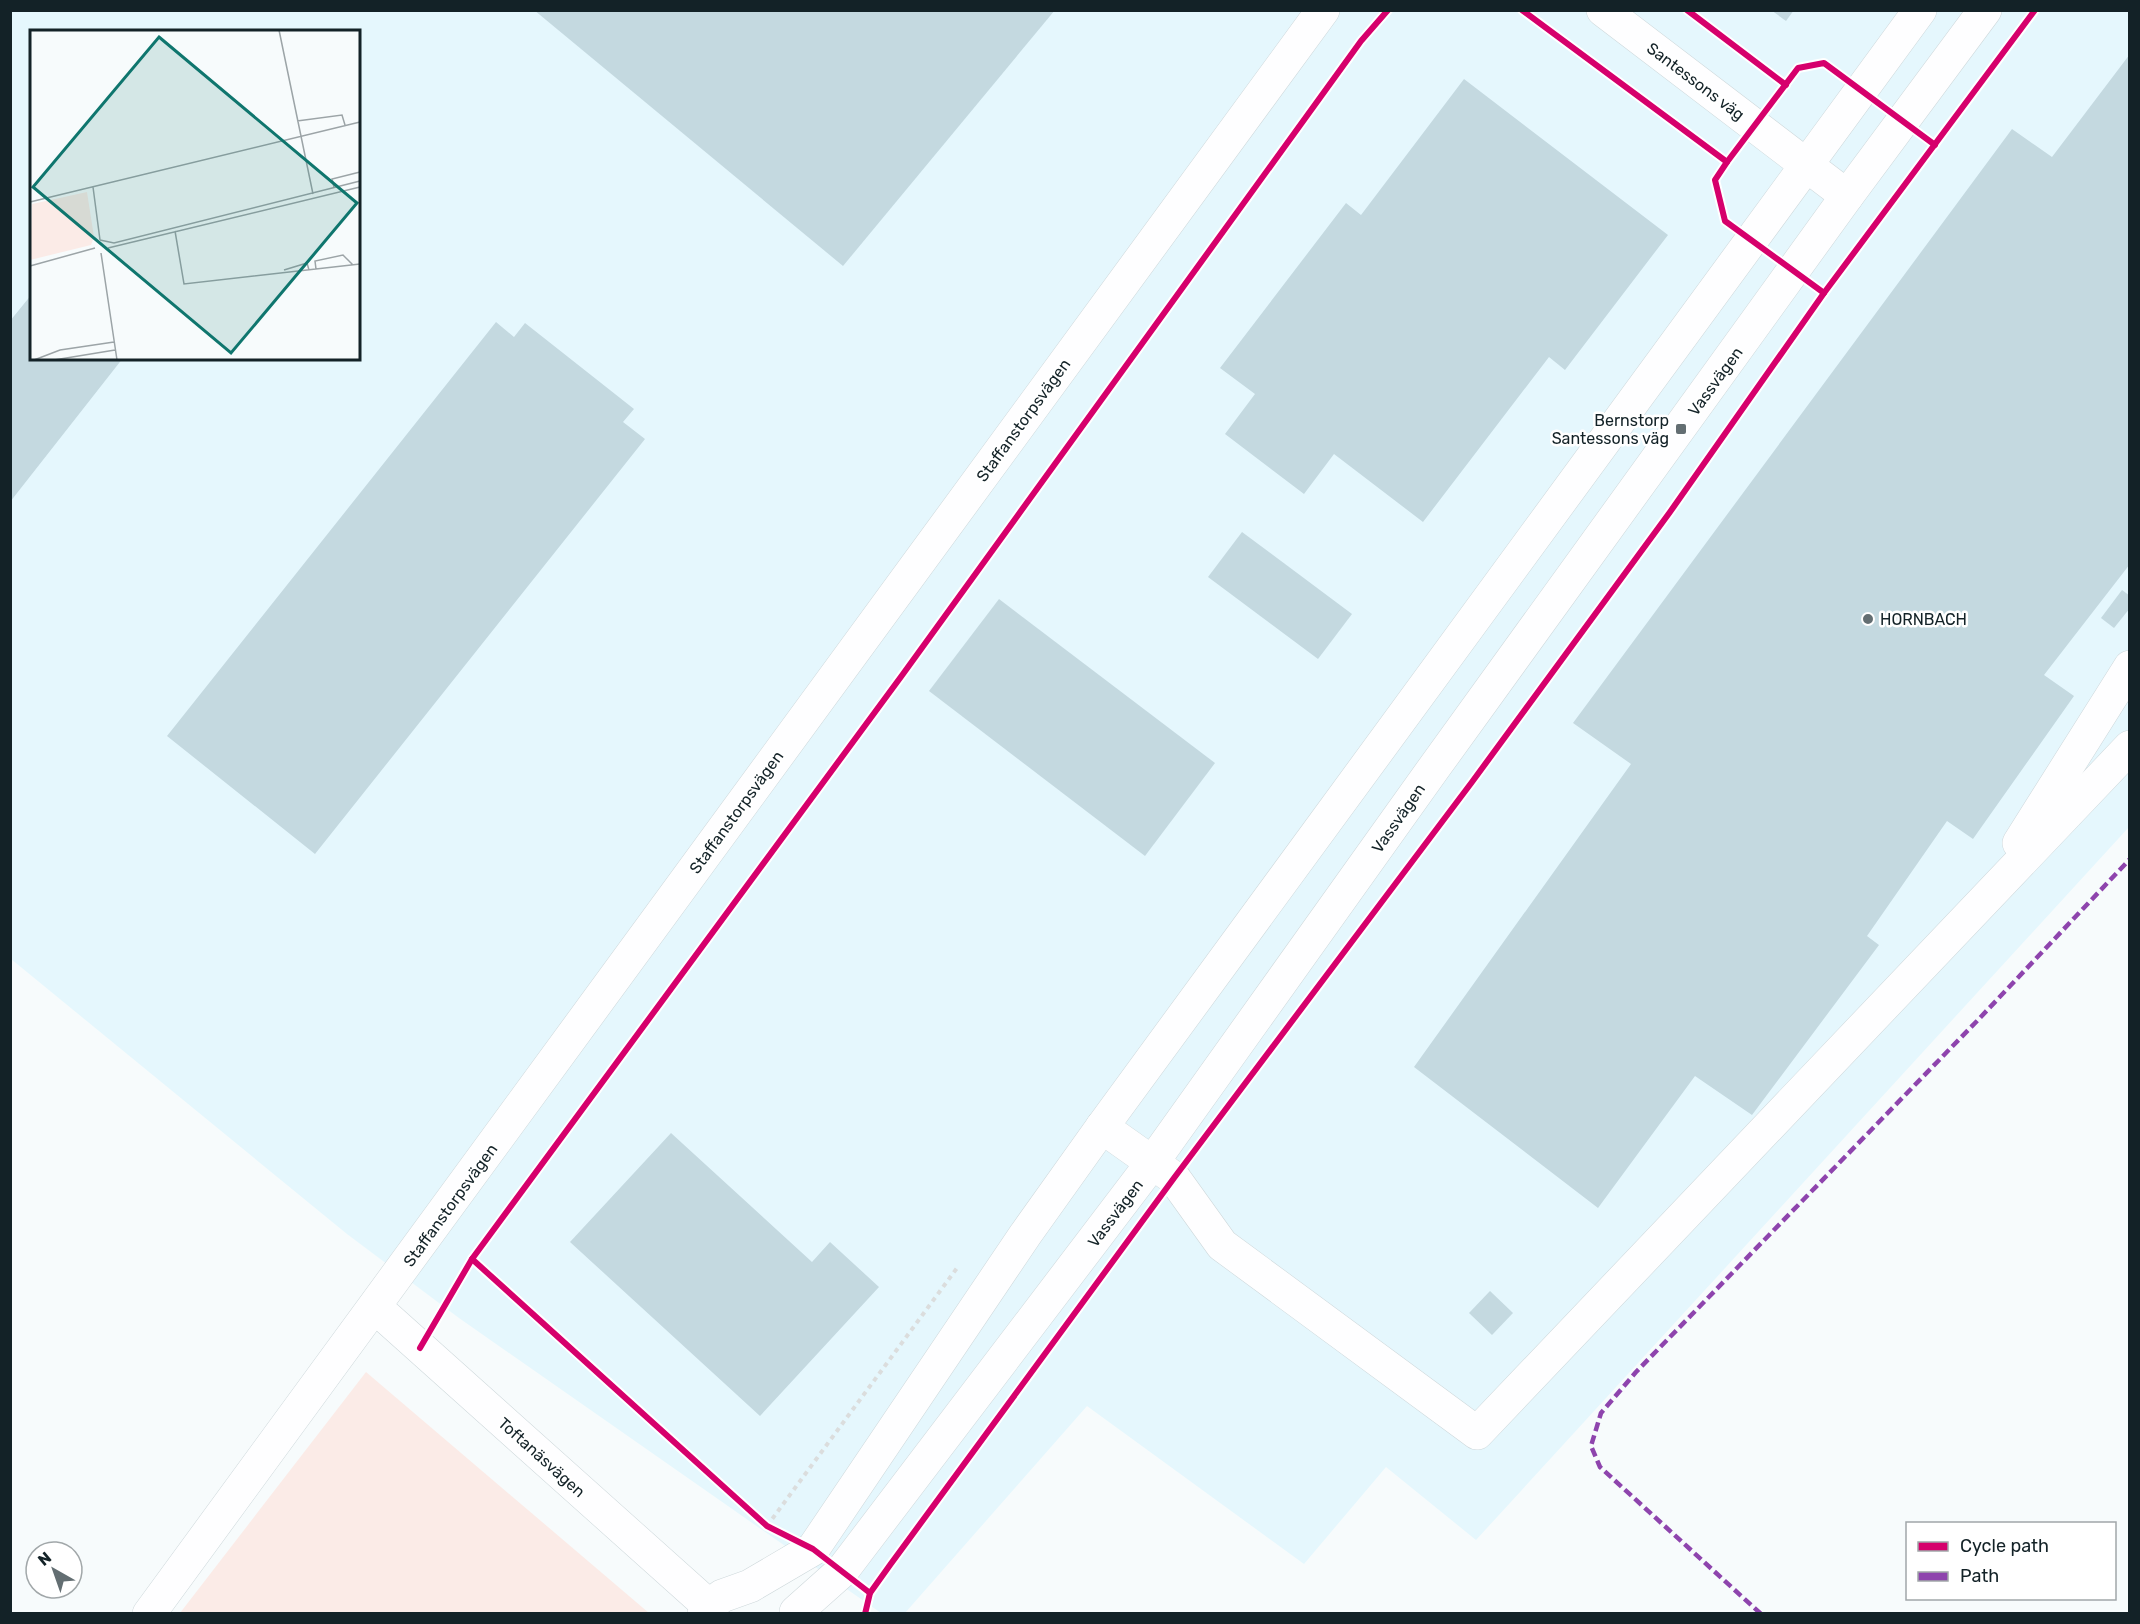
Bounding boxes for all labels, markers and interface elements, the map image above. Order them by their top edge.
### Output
inset map [30,30,360,360]
street label: Santessons väg [1643,38,1748,124]
street label: Vassvägen [1684,343,1747,419]
street label: Staffanstorpsvägen [972,355,1074,485]
place label: Bernstorp Santessons väg [1552,411,1669,448]
marker: Bernstorp Santessons väg [1674,422,1688,436]
place label: HORNBACH [1880,610,1967,629]
marker: HORNBACH [1861,612,1875,626]
street label: Staffanstorpsvägen [685,747,787,877]
street label: Vassvägen [1368,780,1429,857]
street label: Staffanstorpsvägen [399,1140,501,1270]
street label: Vassvägen [1084,1176,1147,1251]
street label: Toftanäsvägen [494,1413,589,1501]
legend [1906,1522,2116,1600]
text: Cycle path [1960,1535,2049,1557]
north arrow [24,1540,84,1600]
text: N [34,1548,55,1570]
text: Path [1960,1565,1999,1587]

